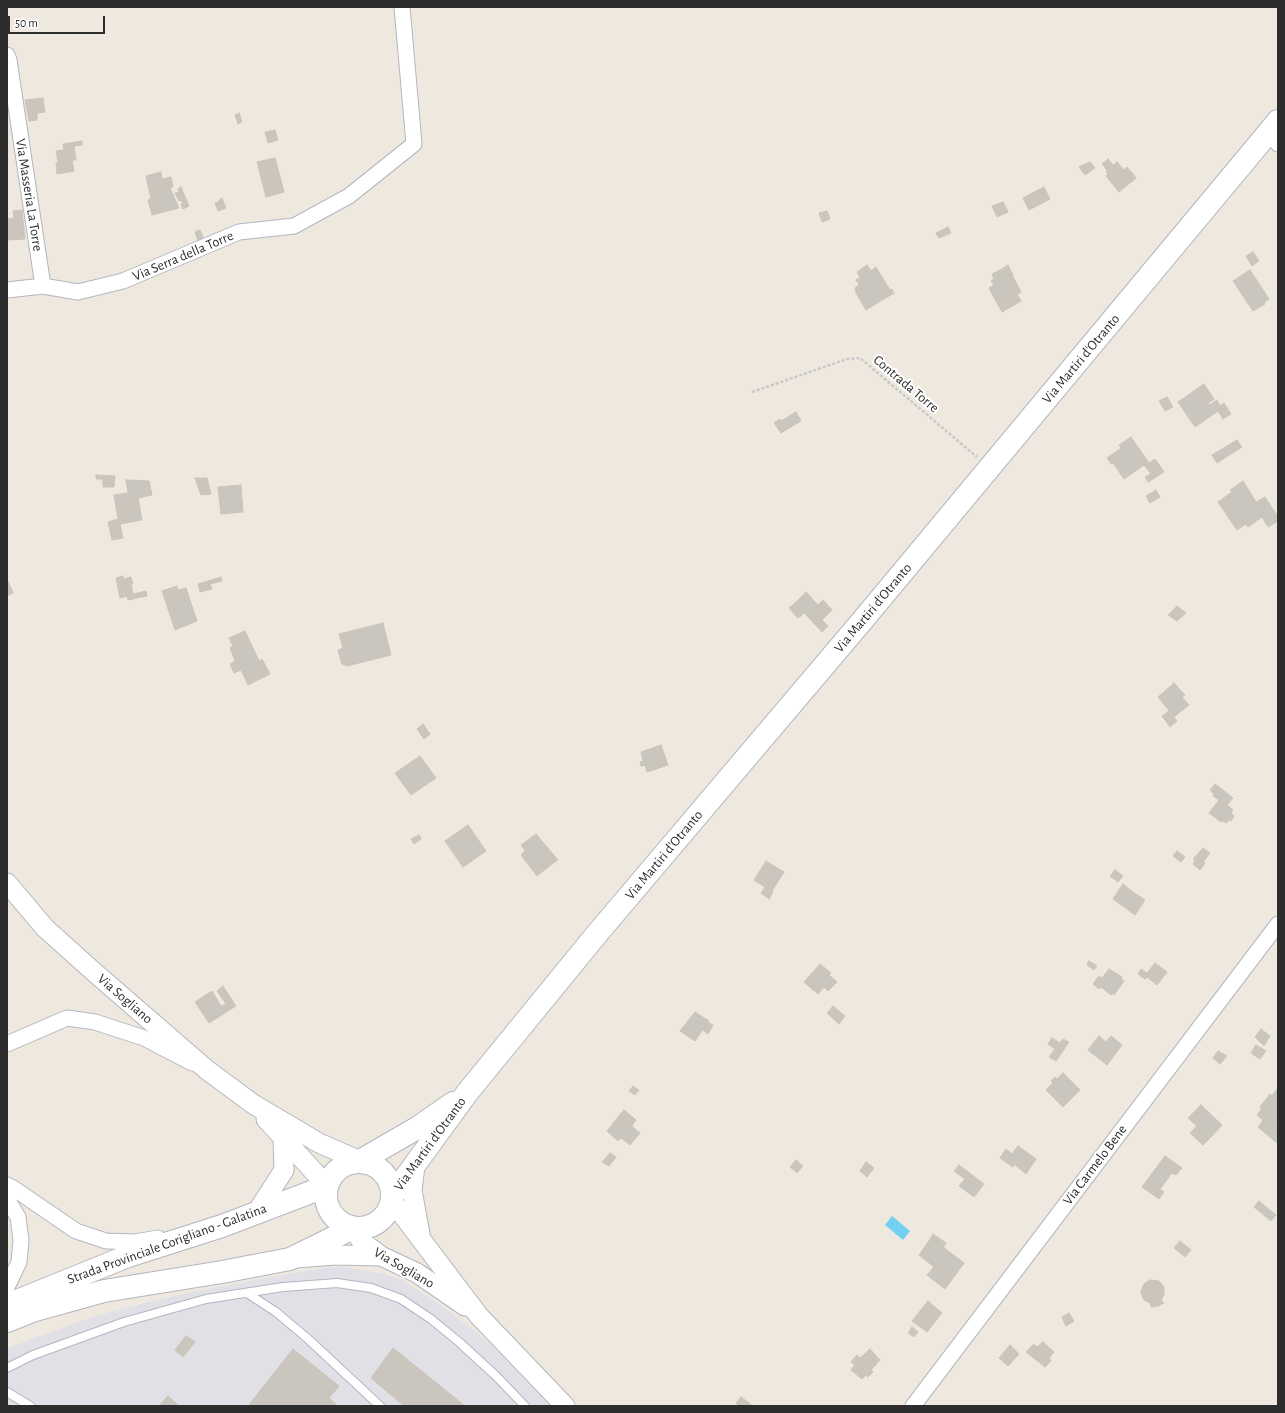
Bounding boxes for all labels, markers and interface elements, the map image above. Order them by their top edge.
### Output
scale bar [10,8,107,34]
text: 50 m [15,17,38,29]
street label: Via Masseria La Torre [12,138,46,252]
street label: Via Serra della Torre [130,227,236,285]
street label: Via Martiri d'Otranto [1039,311,1123,407]
street label: Contrada Torre [870,352,942,416]
street label: Via Martiri d'Otranto [831,560,915,656]
street label: Via Martiri d'Otranto [622,807,706,903]
street label: Via Sogliano [94,971,156,1027]
street label: Via Martiri d'Otranto [390,1094,470,1194]
street label: Via Carmelo Bene [1059,1122,1131,1208]
street label: Strada Provinciale Corigliano - Galatina [65,1200,269,1288]
street label: Via Sogliano [371,1244,437,1292]

